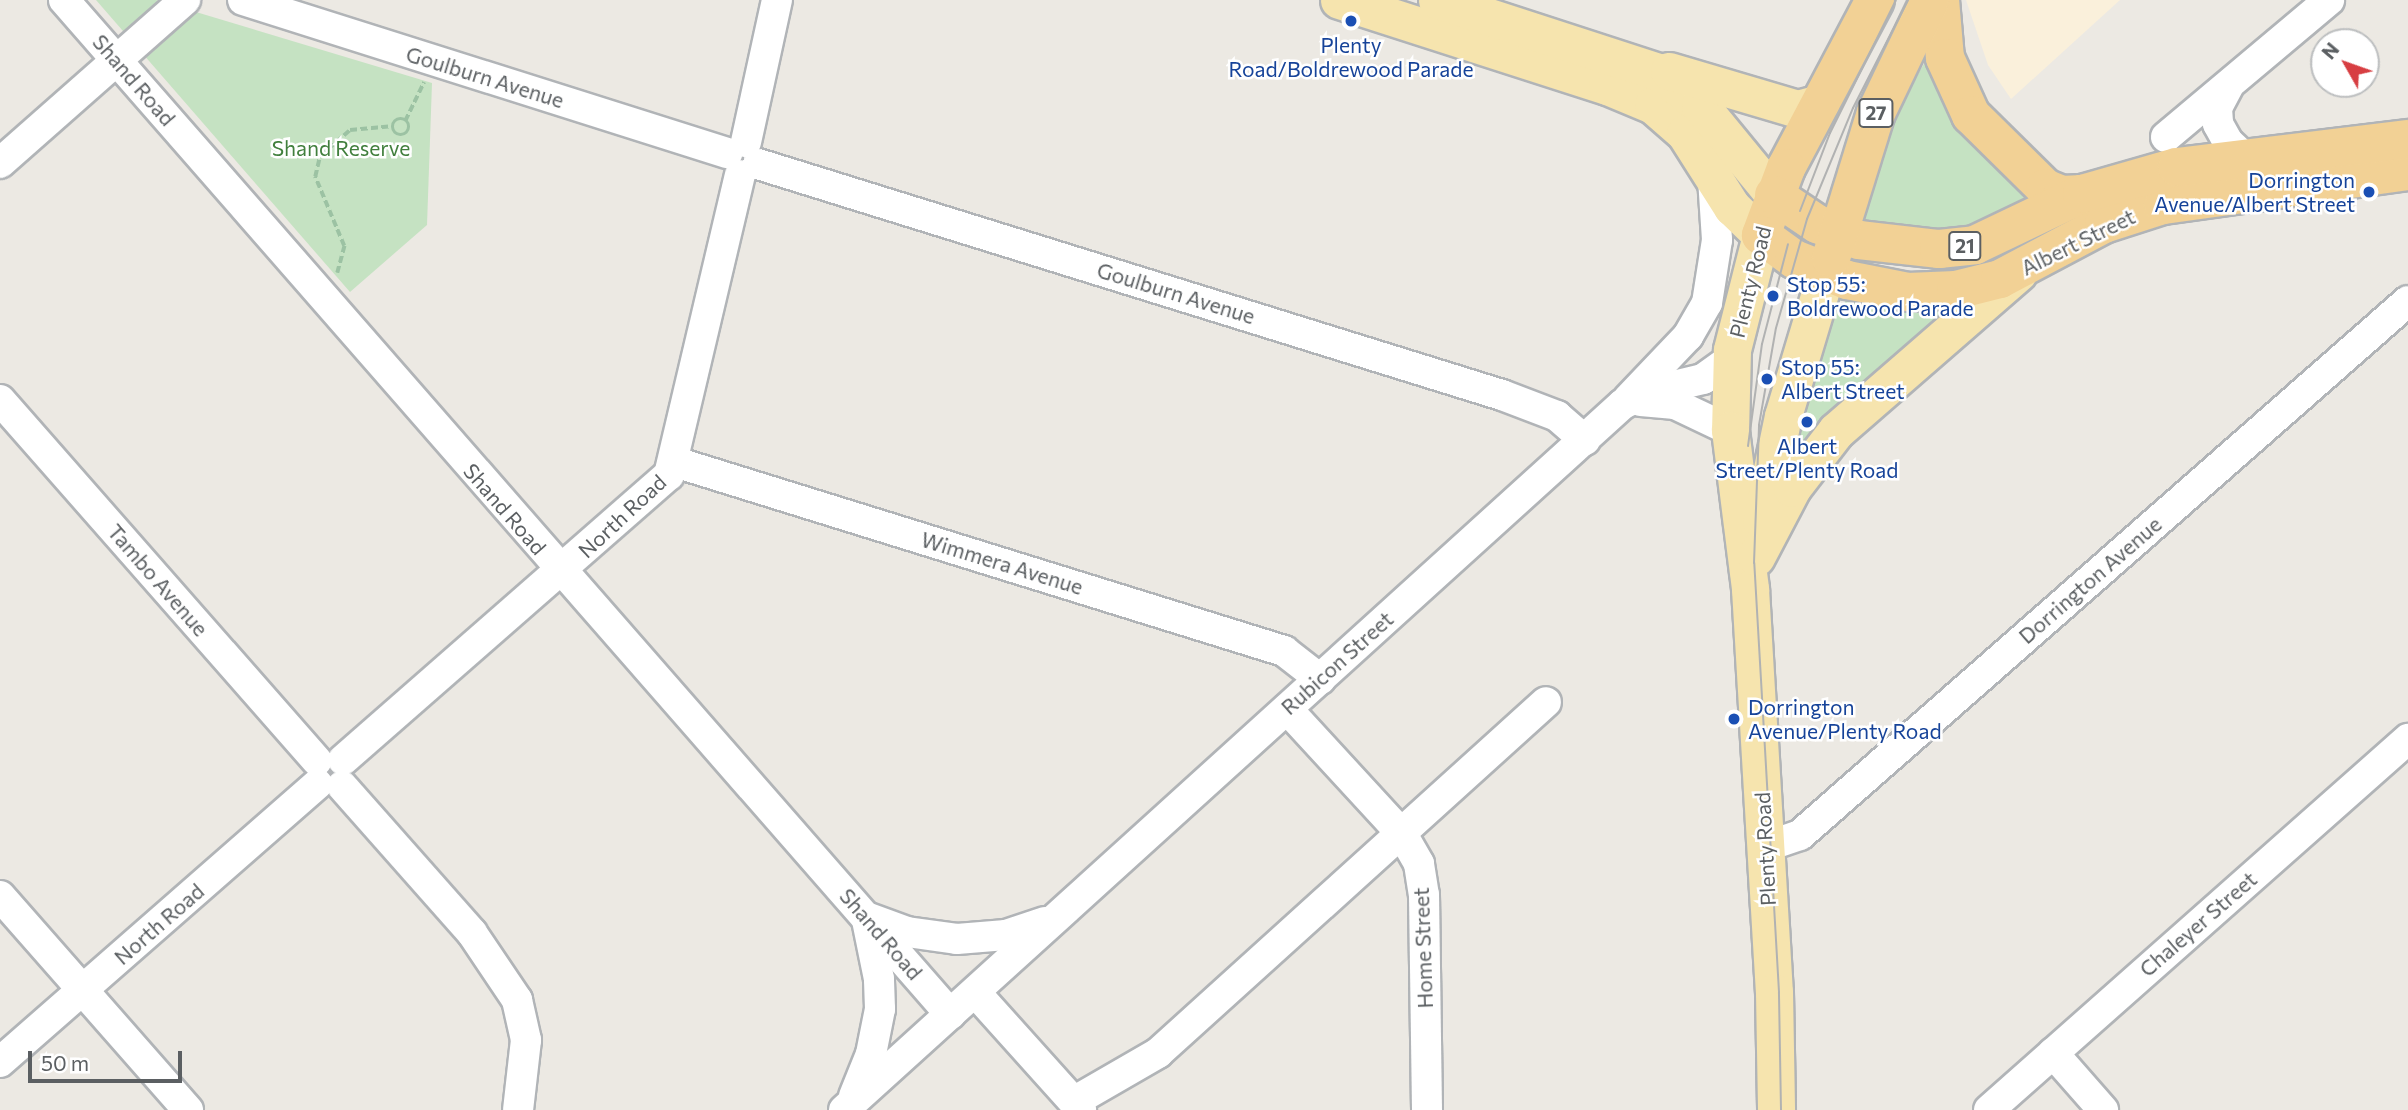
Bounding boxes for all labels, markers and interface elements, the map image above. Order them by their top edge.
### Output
marker: Plenty Road/Boldrewood Parade [1343,13,1359,29]
north arrow [2310,28,2380,98]
street label: Shand Road [88,29,180,131]
place label: Plenty Road/Boldrewood Parade [1229,32,1473,82]
text: N [2317,38,2343,63]
street label: Goulburn Avenue [403,41,567,113]
road number: 27 [1857,97,1895,128]
park label: Shand Reserve [272,135,410,161]
place label: Dorrington Avenue/Albert Street [2154,167,2355,217]
marker: Dorrington Avenue/Albert Street [2361,184,2377,200]
street label: Albert Street [2017,204,2139,280]
street label: Plenty Road [1724,224,1776,340]
road number: 21 [1948,230,1982,262]
street label: Goulburn Avenue [1094,257,1258,329]
place label: Stop 55: Boldrewood Parade [1787,271,1974,321]
marker: Stop 55: Boldrewood Parade [1765,288,1781,304]
place label: Stop 55: Albert Street [1781,354,1905,404]
marker: Stop 55: Albert Street [1759,371,1775,387]
marker: Albert Street/Plenty Road [1799,414,1815,430]
place label: Albert Street/Plenty Road [1716,433,1898,483]
street label: Shand Road [459,458,551,560]
street label: North Road [573,469,671,563]
street label: Dorrington Avenue [2014,511,2166,649]
street label: Tambo Avenue [103,519,213,641]
street label: Wimmera Avenue [918,526,1086,600]
street label: Rubicon Street [1276,606,1398,720]
place label: Dorrington Avenue/Plenty Road [1748,694,1942,744]
marker: Dorrington Avenue/Plenty Road [1726,711,1742,727]
street label: Plenty Road [1749,791,1781,907]
street label: Chaleyer Street [2134,866,2262,982]
street label: North Road [109,878,209,970]
street label: Shand Road [835,883,927,985]
street label: Home Street [1408,887,1438,1009]
scale bar [32,1036,186,1080]
text: 50 m [41,1050,89,1075]

